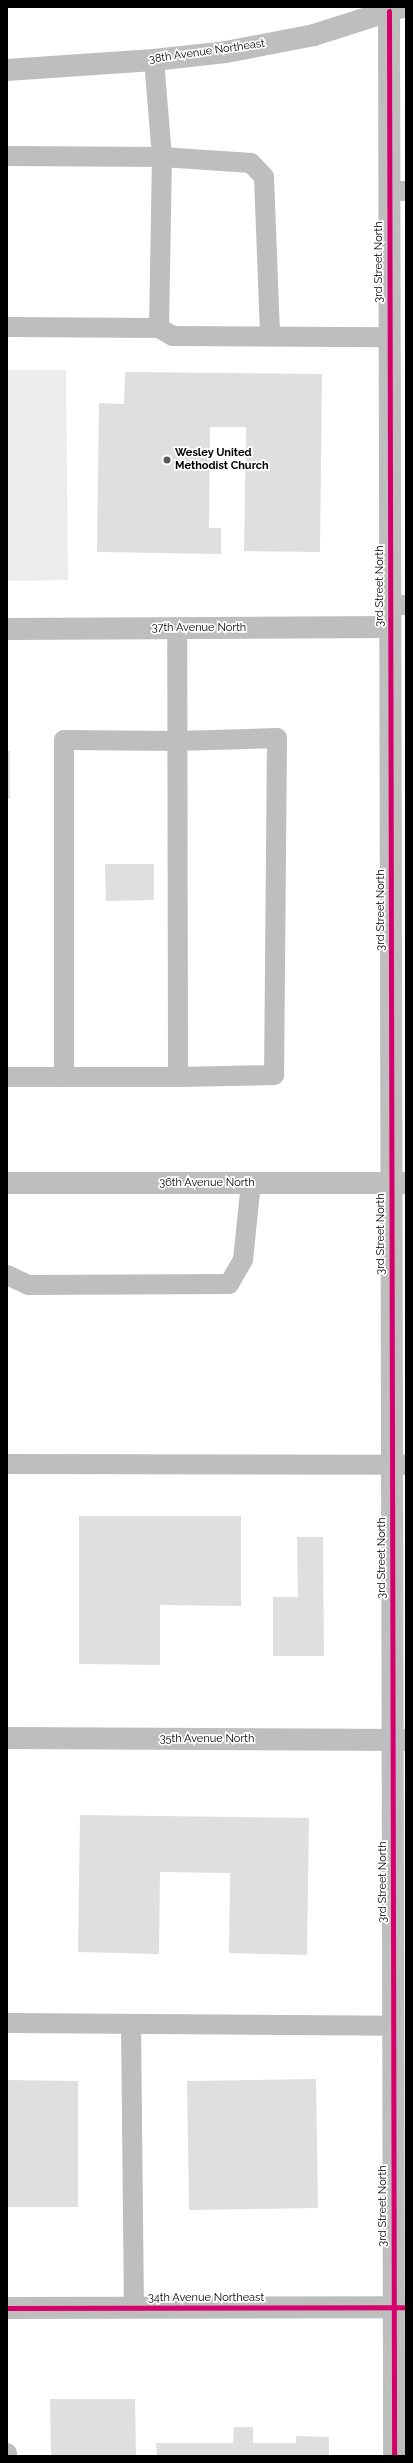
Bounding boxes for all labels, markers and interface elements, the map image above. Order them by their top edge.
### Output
street label: 38th Avenue Northeast [148,37,266,67]
street label: 3rd Street North [372,221,386,303]
place label: Wesley United Methodist Church [175,447,269,473]
marker: Wesley United Methodist Church [162,455,172,465]
street label: 3rd Street North [373,545,387,627]
street label: 37th Avenue North [152,621,246,635]
street label: 3rd Street North [374,869,388,951]
street label: 36th Avenue North [159,1176,255,1190]
street label: 3rd Street North [374,1193,388,1275]
street label: 3rd Street North [375,1517,389,1599]
street label: 35th Avenue North [159,1732,255,1746]
street label: 3rd Street North [376,1841,390,1923]
street label: 3rd Street North [376,2165,390,2247]
street label: 34th Avenue Northeast [148,2291,264,2305]

